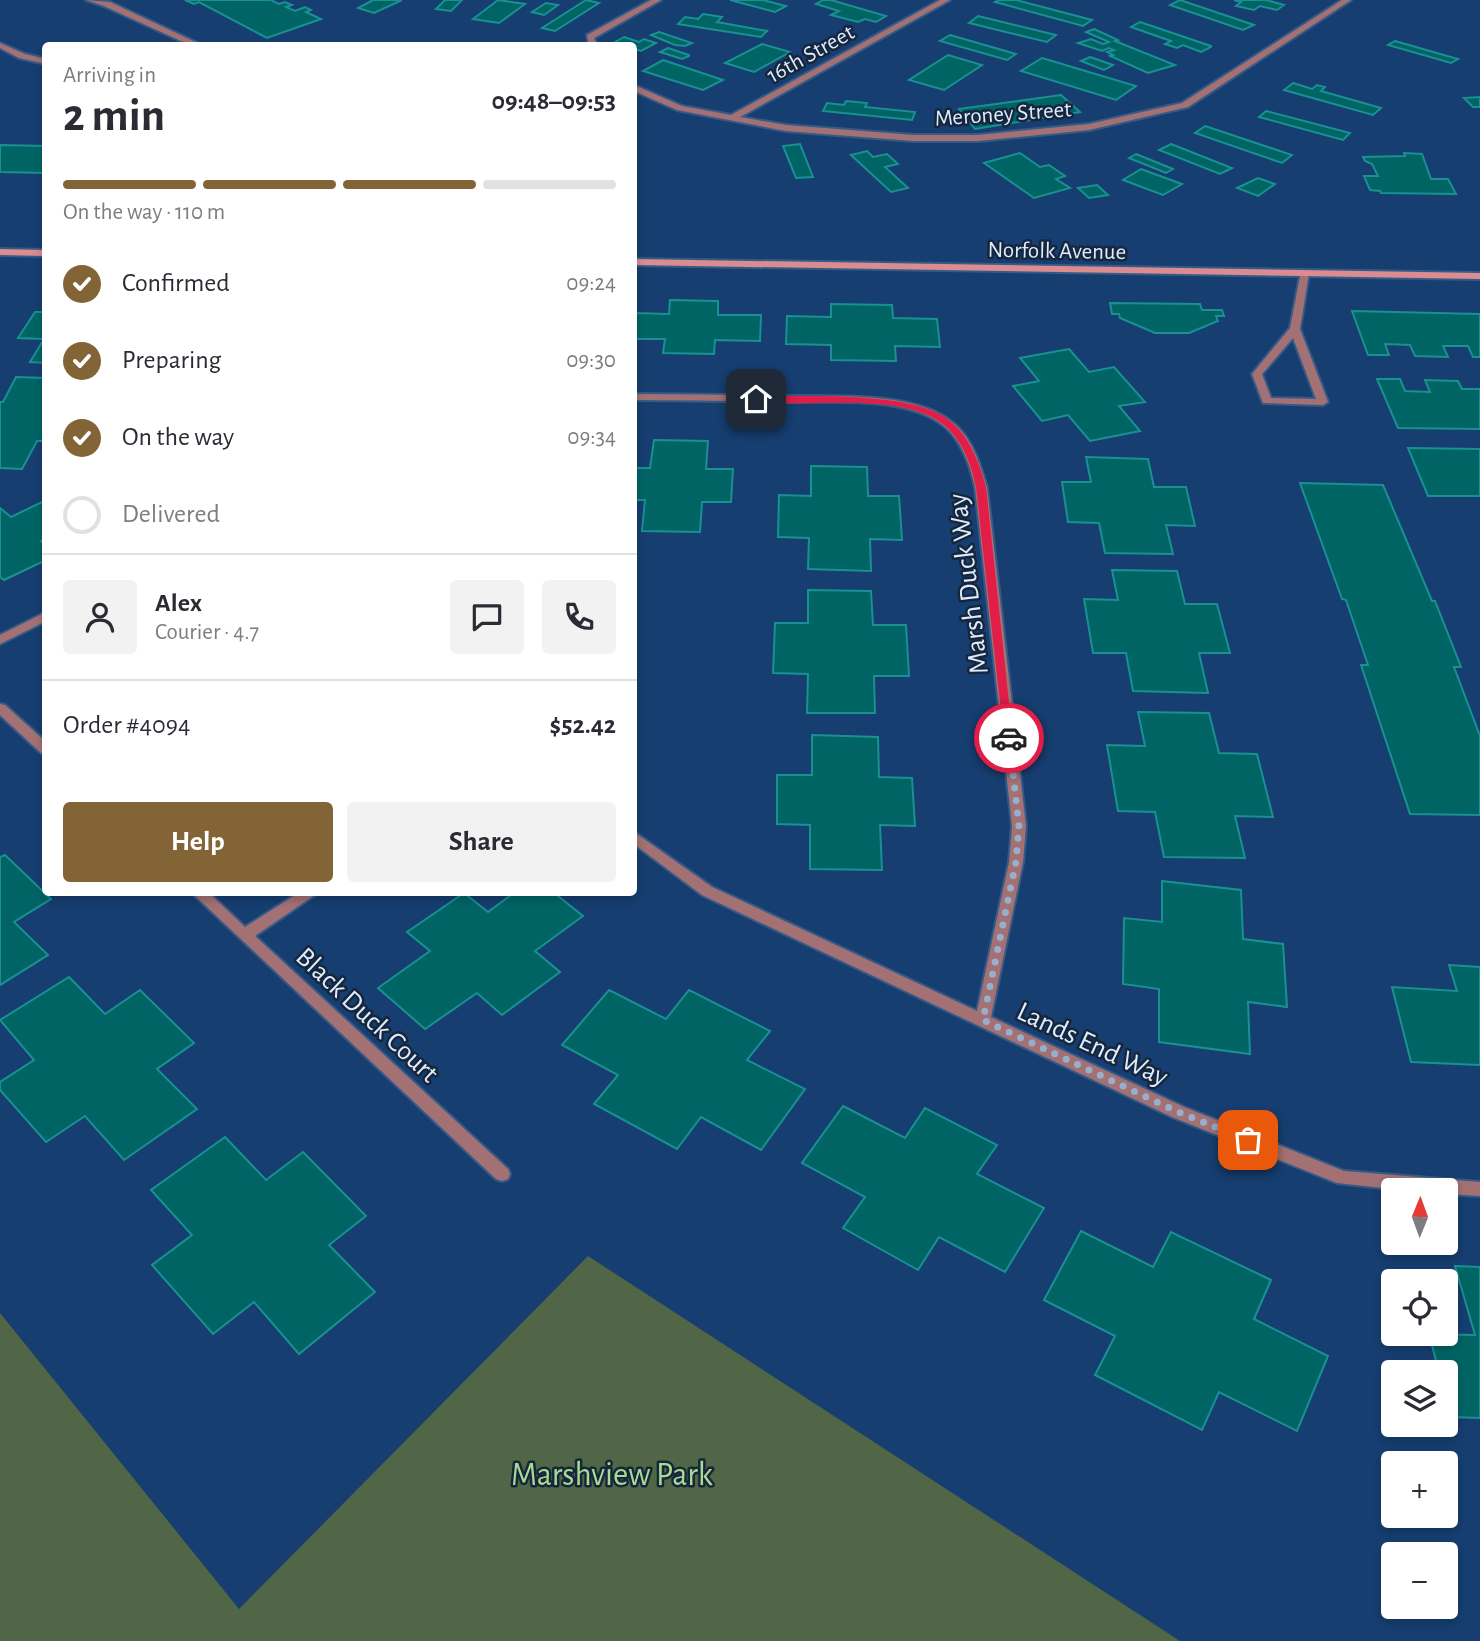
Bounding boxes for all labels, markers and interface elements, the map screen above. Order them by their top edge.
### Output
street label: 16th Street [763,21,859,88]
text: Arriving in [63,64,156,87]
text: 09:48–09:53 [492,88,616,114]
text: 2 min [63,93,165,139]
street label: Meroney Street [934,98,1073,131]
text: On the way · 110 m [63,201,225,224]
street label: Norfolk Avenue [987,239,1126,264]
icon: check [63,265,101,303]
text: Confirmed [122,270,230,296]
text: 09:24 [566,272,616,295]
icon: check [63,342,101,380]
text: Preparing [122,347,221,373]
text: 09:30 [566,349,616,372]
pin [726,369,786,429]
icon: home [737,380,775,418]
icon: check [63,419,101,457]
text: On the way [122,424,234,450]
text: 09:34 [567,426,616,449]
street label: Marsh Duck Way [944,492,994,676]
text: Delivered [122,501,220,527]
button: person [63,580,137,654]
button: chat [450,580,524,654]
button: phone [542,580,616,654]
text: Alex [155,590,202,616]
text: Courier · 4.7 [155,621,259,644]
courier [974,703,1044,773]
text: Order #4094 [63,712,190,738]
text: $52.42 [550,712,616,738]
icon: car [990,719,1028,757]
button: Help [63,802,333,882]
button: Share [347,802,616,882]
street label: Black Duck Court [290,943,443,1088]
street label: Lands End Way [1012,998,1172,1092]
pin [1218,1110,1278,1170]
icon: bag [1229,1121,1267,1159]
north arrow [1381,1178,1458,1255]
map controls [1381,1178,1458,1619]
button: locate [1381,1269,1458,1346]
button: layers [1381,1360,1458,1437]
button: + [1381,1451,1458,1528]
park label: Marshview Park [511,1459,713,1492]
button: − [1381,1542,1458,1619]

